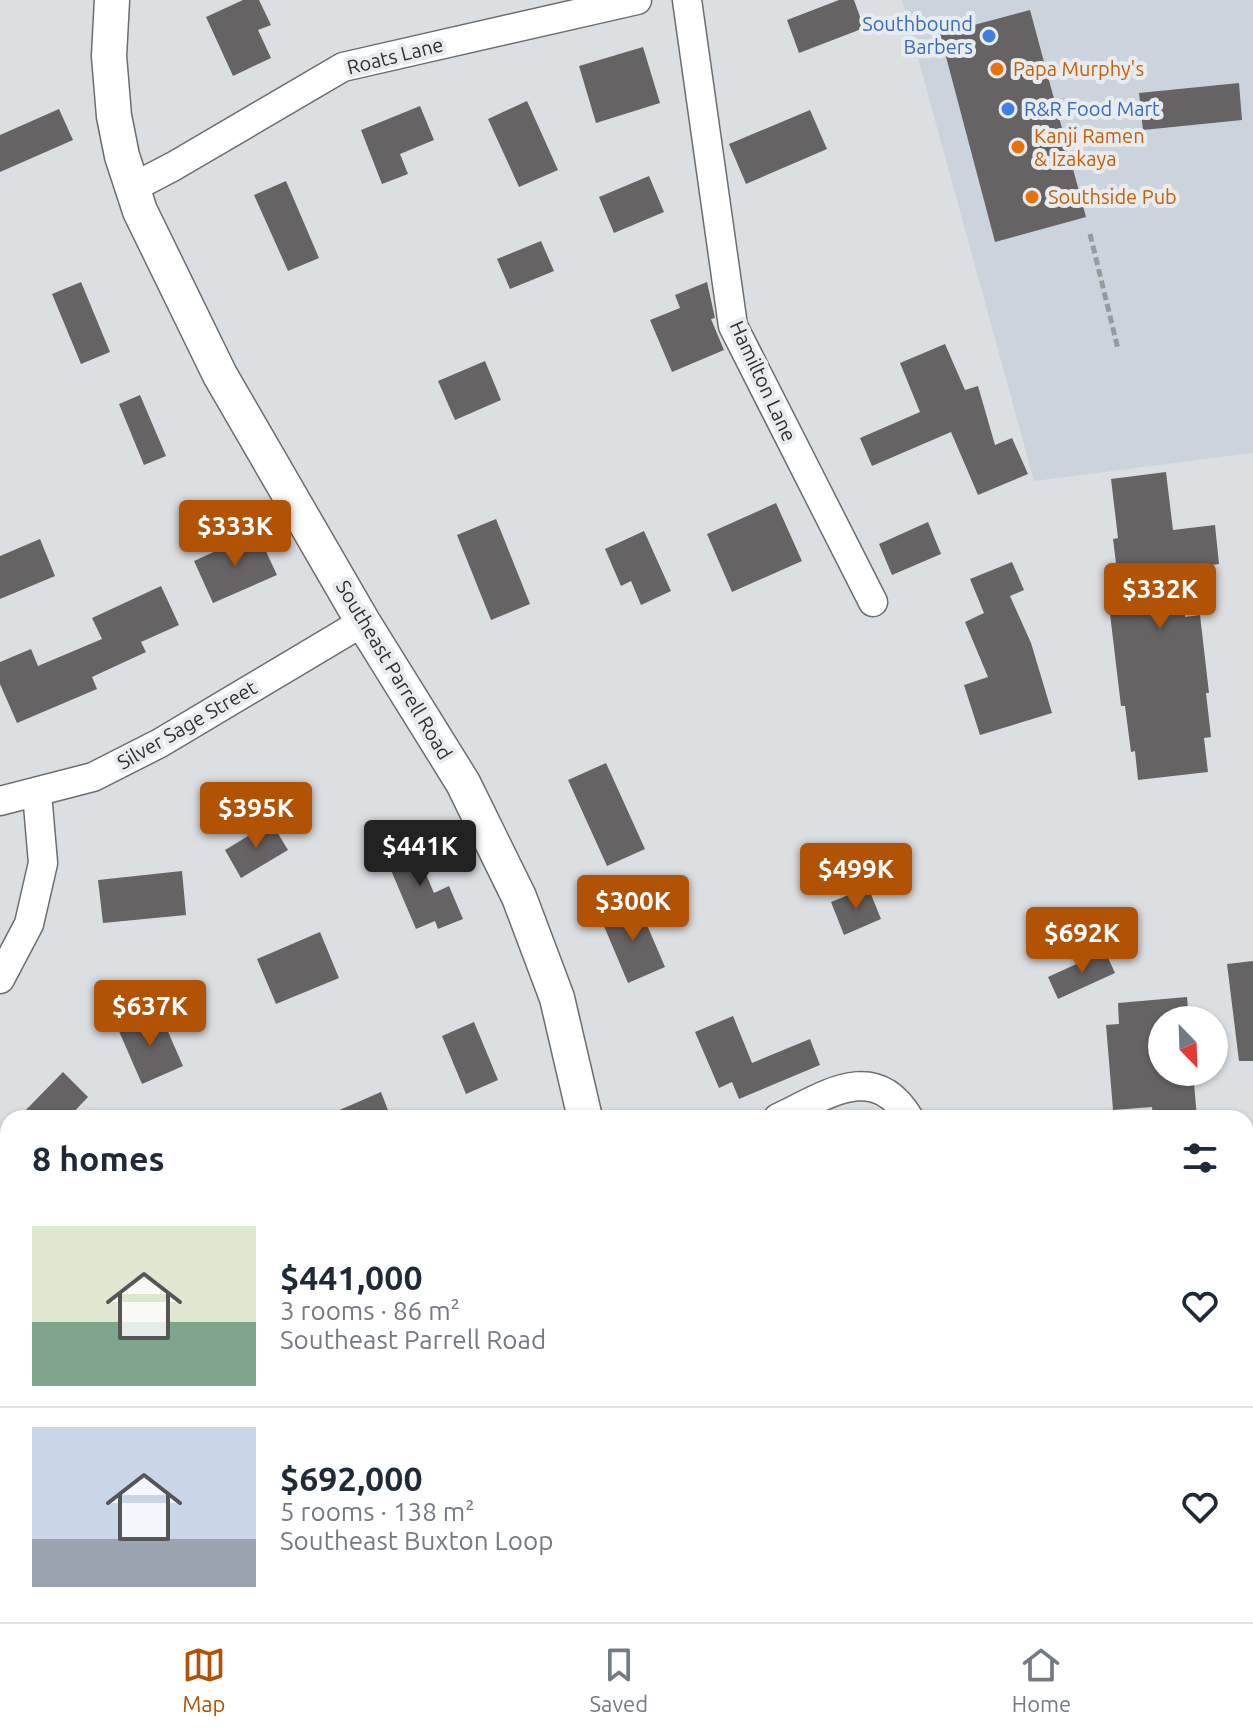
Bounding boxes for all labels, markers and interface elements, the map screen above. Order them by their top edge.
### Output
place label: Southbound Barbers [862,12,973,58]
marker: Southbound Barbers [980,27,998,45]
street label: Roats Lane [344,32,445,79]
place label: Papa Murphy's [1013,57,1144,80]
marker: Papa Murphy's [988,60,1006,78]
place label: R&R Food Mart [1024,97,1160,120]
marker: R&R Food Mart [999,100,1017,118]
place label: Kanji Ramen & Izakaya [1034,124,1145,170]
marker: Kanji Ramen & Izakaya [1009,138,1027,156]
place label: Southside Pub [1048,185,1177,208]
marker: Southside Pub [1023,188,1041,206]
street label: Hamilton Lane [726,317,801,445]
pin: $333K [179,500,291,568]
text: $333K [197,511,273,540]
pin: $332K [1104,563,1216,631]
text: $332K [1122,574,1198,603]
street label: Southeast Parrell Road [332,576,457,763]
street label: Silver Sage Street [113,675,261,774]
pin: $395K [200,782,312,850]
text: $395K [218,793,294,822]
pin: $441K [364,820,476,888]
text: $441K [382,831,458,860]
pin: $499K [800,843,912,911]
text: $499K [818,854,894,883]
pin: $300K [577,875,689,943]
text: $300K [595,886,671,915]
pin: $692K [1026,907,1138,975]
text: $692K [1044,918,1120,947]
pin: $637K [94,980,206,1048]
text: $637K [112,991,188,1020]
north arrow [1148,1006,1228,1086]
map controls [1148,1006,1228,1086]
icon: filters [1178,1136,1222,1180]
text: 8 homes [32,1139,165,1177]
icon: home [96,1258,192,1354]
text: $441,000 [280,1258,423,1296]
icon: heart [1178,1284,1222,1328]
text: 3 rooms · 86 m² [280,1296,460,1325]
text: Southeast Parrell Road [280,1325,546,1354]
icon: home [96,1459,192,1555]
text: $692,000 [280,1459,423,1497]
icon: heart [1178,1485,1222,1529]
text: 5 rooms · 138 m² [280,1497,475,1526]
text: Southeast Buxton Loop [280,1526,553,1555]
tab: Map [182,1643,226,1716]
tab: Saved [590,1643,648,1716]
tab: Home [1012,1643,1071,1716]

